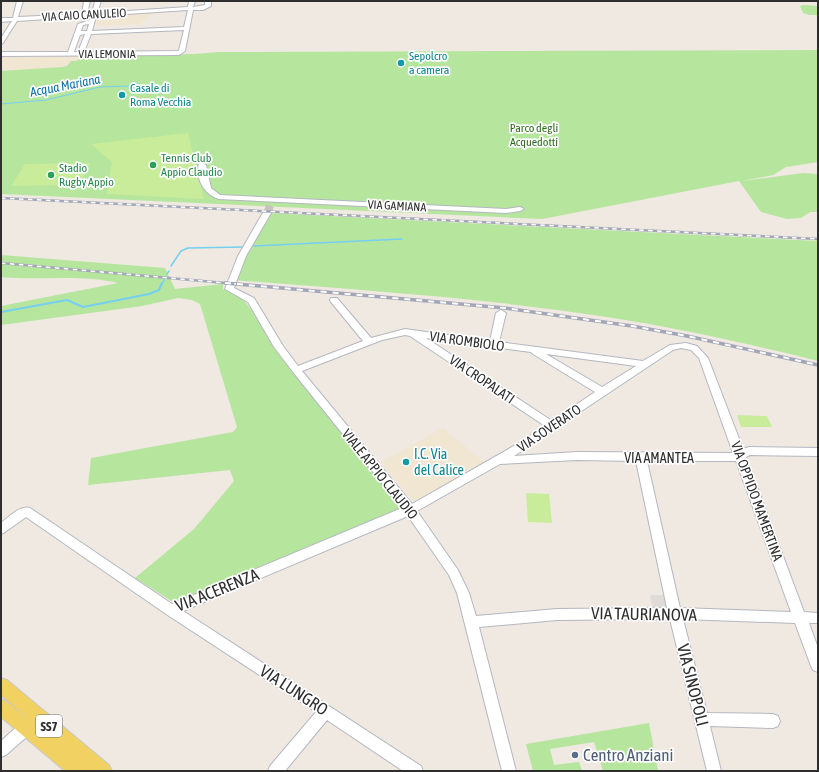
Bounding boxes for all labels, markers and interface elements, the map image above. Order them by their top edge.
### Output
street label: VIA CAIO CANULEIO [41,6,127,24]
street label: VIA LEMONIA [78,47,136,61]
place label: Sepolcro a camera [409,49,449,77]
marker: Sepolcro a camera [396,58,406,68]
water label: Acqua Mariana [28,71,102,100]
place label: Casale di Roma Vecchia [130,81,191,109]
marker: Casale di Roma Vecchia [117,90,127,100]
park label: Parco degli Acquedotti [510,121,558,149]
place label: Tennis Club Appio Claudio [161,151,223,179]
marker: Tennis Club Appio Claudio [148,160,158,170]
place label: Stadio Rugby Appio [59,161,114,189]
marker: Stadio Rugby Appio [46,170,56,180]
street label: VIA GAMIANA [367,197,427,215]
street label: VIA ROMBIOLO [429,328,505,354]
street label: VIA CROPALATI [446,351,518,407]
street label: VIA SOVERATO [514,401,584,455]
street label: VIALE APPIO CLAUDIO [339,426,421,522]
street label: VIA OPPIDO MAMERTINA [728,439,786,563]
place label: I.C. Via del Calice [414,446,464,478]
street label: VIA AMANTEA [624,450,694,466]
marker: I.C. Via del Calice [401,457,411,467]
street label: VIA ACERENZA [172,564,262,616]
street label: VIA TAURIANOVA [591,603,698,625]
street label: VIA SINOPOLI [673,642,713,728]
street label: VIA LUNGRO [256,661,332,719]
road number: SS7 [36,715,62,737]
place label: Centro Anziani [583,745,674,765]
marker: Centro Anziani [570,750,580,760]

